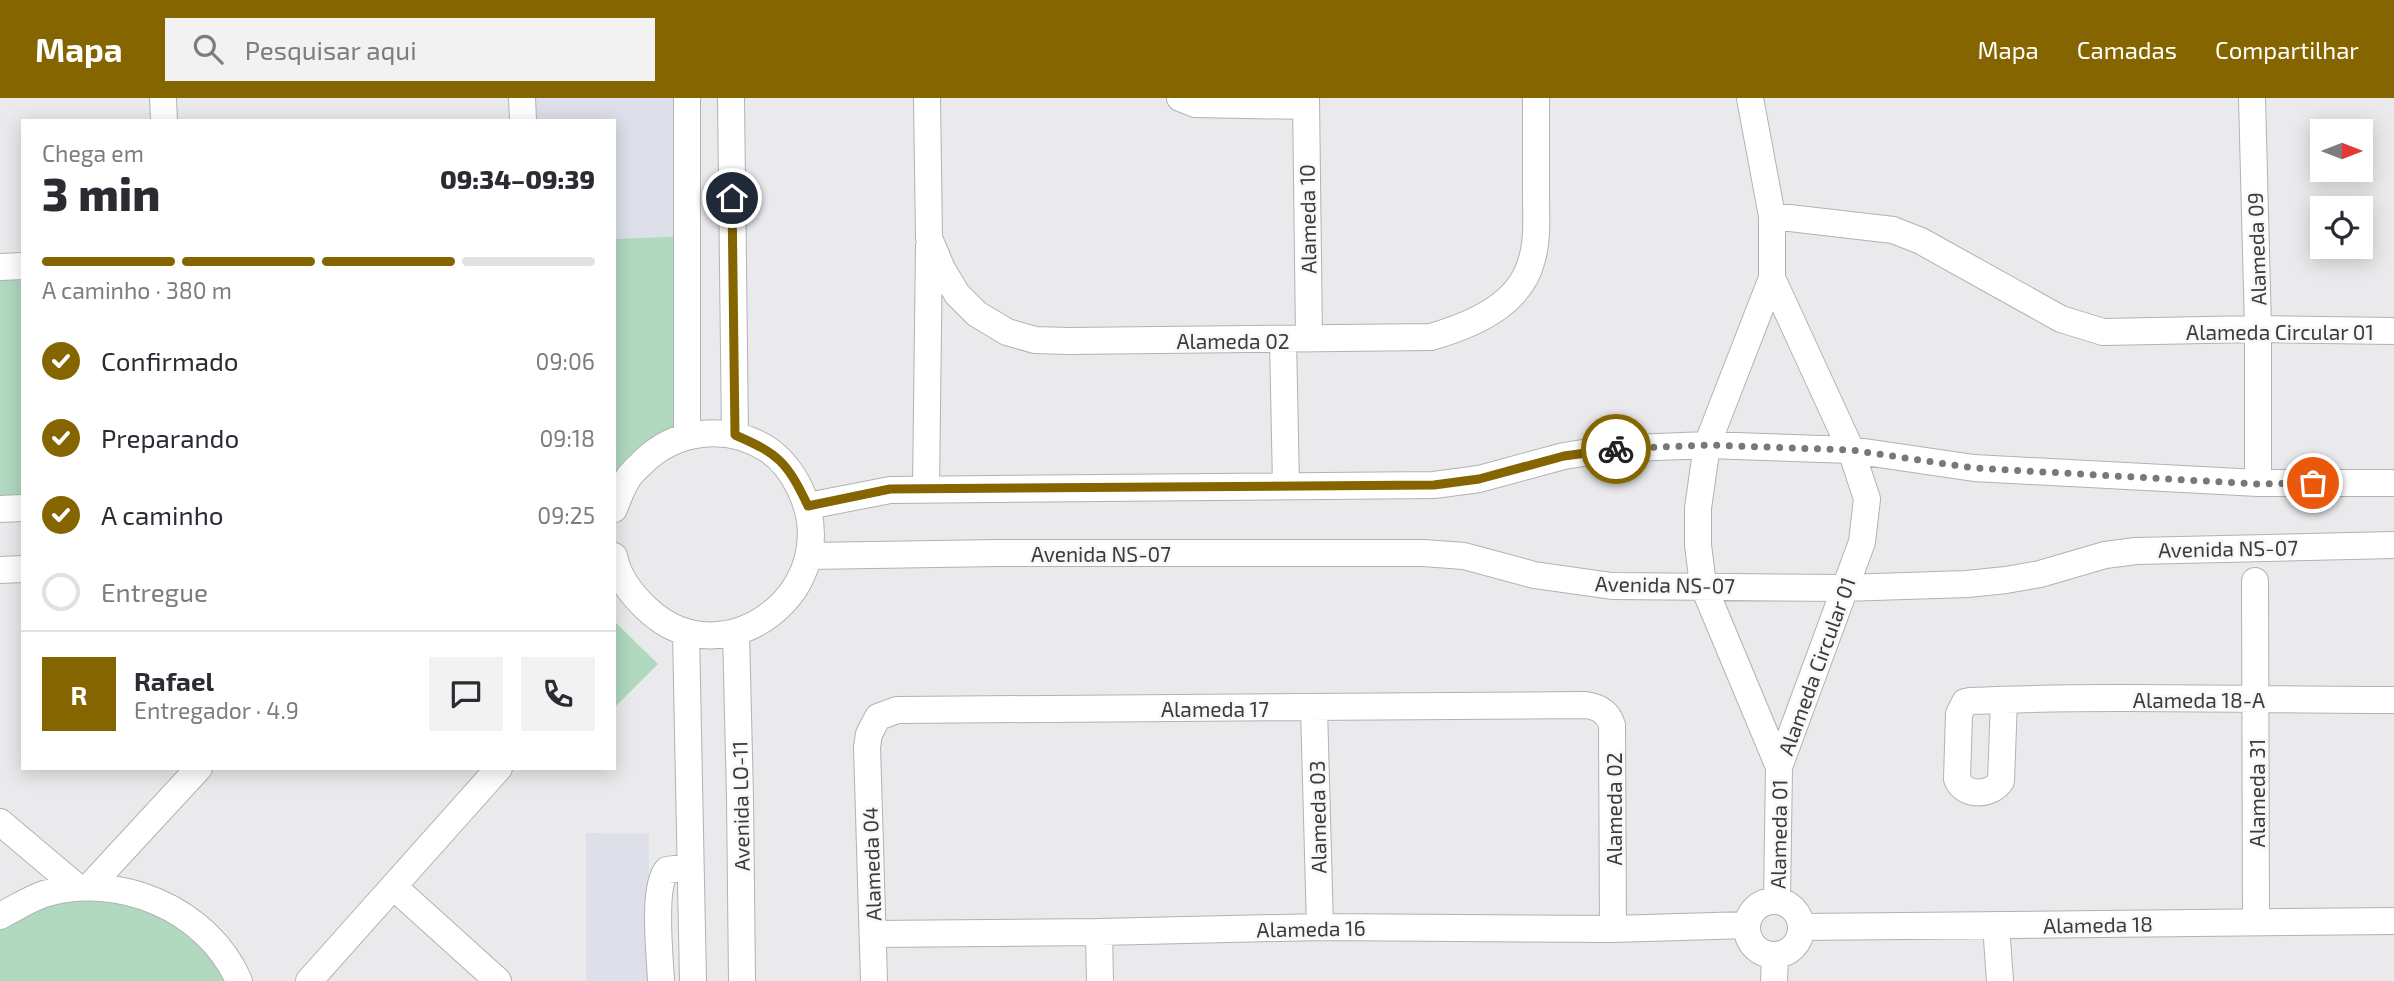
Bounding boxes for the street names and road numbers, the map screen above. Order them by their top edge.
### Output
street label: Alameda 10 [1294,164,1320,274]
street label: Alameda 09 [2242,192,2270,306]
street label: Alameda Circular 01 [2186,319,2374,344]
street label: Alameda 02 [1176,328,1290,353]
street label: Avenida NS-07 [2158,534,2298,562]
street label: Avenida NS-07 [1031,541,1171,566]
street label: Avenida NS-07 [1595,570,1735,598]
street label: Alameda Circular 01 [1772,574,1860,758]
street label: Alameda 18-A [2133,687,2265,712]
street label: Alameda 17 [1161,696,1269,721]
street label: Alameda 31 [2244,739,2269,847]
street label: Avenida LO-11 [726,741,754,871]
street label: Alameda 02 [1601,752,1626,866]
street label: Alameda 03 [1304,760,1330,874]
street label: Alameda 01 [1765,779,1791,889]
street label: Alameda 04 [857,806,885,922]
street label: Alameda 18 [2043,911,2153,937]
street label: Alameda 16 [1256,915,1366,941]

